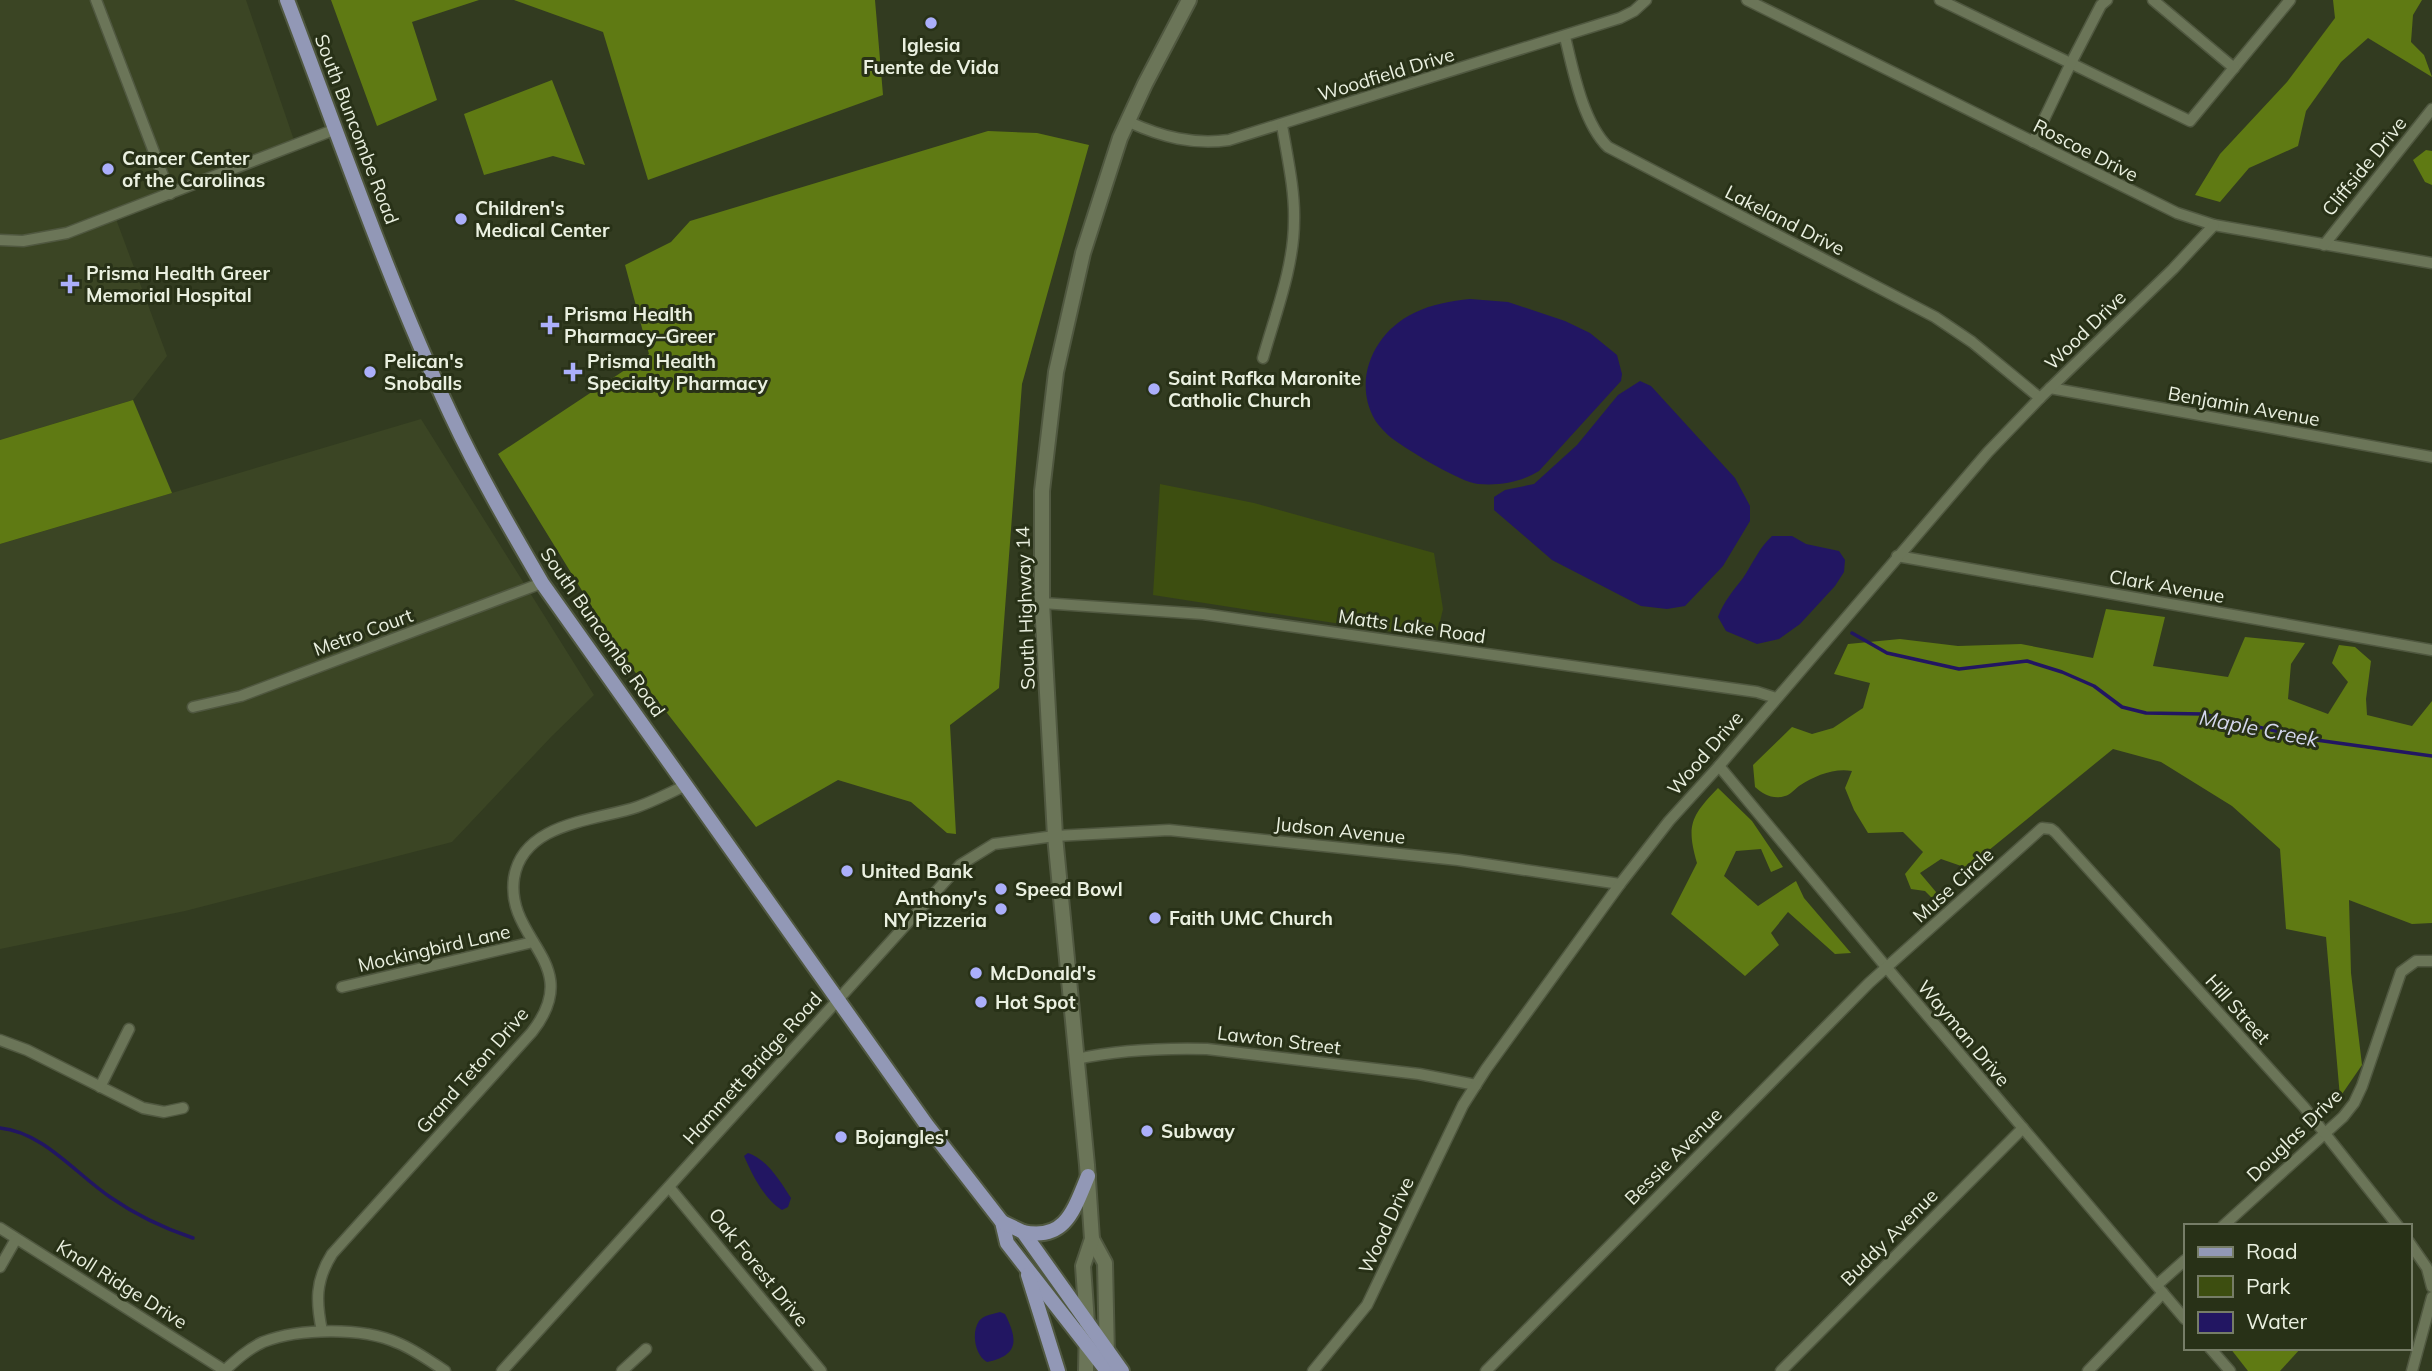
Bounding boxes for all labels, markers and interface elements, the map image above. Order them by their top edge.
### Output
marker: Iglesia Fuente de Vida [923,15,939,31]
street label: South Buncombe Road [310,31,404,227]
place label: Iglesia Fuente de Vida [863,33,999,79]
street label: Woodfield Drive [1315,42,1457,106]
street label: Cliffside Drive [2317,111,2411,221]
street label: Roscoe Drive [2030,113,2142,187]
place label: Cancer Center of the Carolinas [122,146,265,192]
marker: Cancer Center of the Carolinas [100,161,116,177]
street label: Lakeland Drive [1721,180,1849,260]
place label: Children's Medical Center [475,196,610,242]
marker: Children's Medical Center [453,211,469,227]
place label: Prisma Health Greer Memorial Hospital [86,261,270,307]
marker: Prisma Health Greer Memorial Hospital [60,274,80,294]
street label: Wood Drive [2039,285,2131,375]
place label: Prisma Health Pharmacy–Greer [564,302,716,348]
marker: Prisma Health Pharmacy–Greer [542,317,558,333]
place label: Pelican's Snoballs [384,349,463,395]
place label: Prisma Health Specialty Pharmacy [587,349,769,395]
marker: Pelican's Snoballs [362,364,378,380]
marker: Prisma Health Specialty Pharmacy [565,364,581,380]
place label: Saint Rafka Maronite Catholic Church [1168,366,1361,412]
marker: Saint Rafka Maronite Catholic Church [1146,381,1162,397]
street label: Benjamin Avenue [2166,381,2322,431]
street label: South Highway 14 [1010,526,1040,690]
street label: South Buncombe Road [535,543,671,721]
street label: Clark Avenue [2107,564,2227,608]
street label: Metro Court [310,603,416,661]
street label: Matts Lake Road [1337,604,1487,648]
water label: Maple Creek [2197,704,2322,752]
street label: Wood Drive [1662,706,1748,800]
street label: Judson Avenue [1274,811,1406,849]
street label: Muse Circle [1908,842,1998,928]
place label: United Bank [861,859,973,883]
marker: United Bank [839,863,855,879]
place label: Speed Bowl [1015,877,1123,901]
marker: Speed Bowl [993,881,1009,897]
place label: Anthony's NY Pizzeria [883,886,987,932]
marker: Anthony's NY Pizzeria [993,901,1009,917]
place label: Faith UMC Church [1169,906,1333,930]
marker: Faith UMC Church [1147,910,1163,926]
street label: Mockingbird Lane [355,919,513,977]
place label: McDonald's [990,961,1096,985]
marker: McDonald's [968,965,984,981]
street label: Hill Street [2200,969,2276,1049]
street label: Wayman Drive [1913,975,2015,1091]
street label: Hammett Bridge Road [677,987,827,1149]
place label: Hot Spot [995,990,1076,1014]
marker: Hot Spot [973,994,989,1010]
street label: Grand Teton Drive [411,1002,533,1138]
street label: Lawton Street [1216,1021,1343,1060]
street label: Douglas Drive [2241,1083,2347,1187]
street label: Bessie Avenue [1619,1102,1727,1210]
place label: Subway [1161,1119,1235,1143]
marker: Subway [1139,1123,1155,1139]
place label: Bojangles' [855,1125,949,1149]
marker: Bojangles' [833,1129,849,1145]
street label: Wood Drive [1353,1173,1419,1277]
street label: Buddy Avenue [1835,1183,1943,1291]
street label: Oak Forest Drive [704,1203,814,1331]
legend [2184,1224,2411,1350]
street label: Knoll Ridge Drive [52,1234,192,1334]
text: Road [2246,1238,2297,1264]
text: Park [2246,1273,2290,1299]
text: Water [2246,1308,2307,1334]

